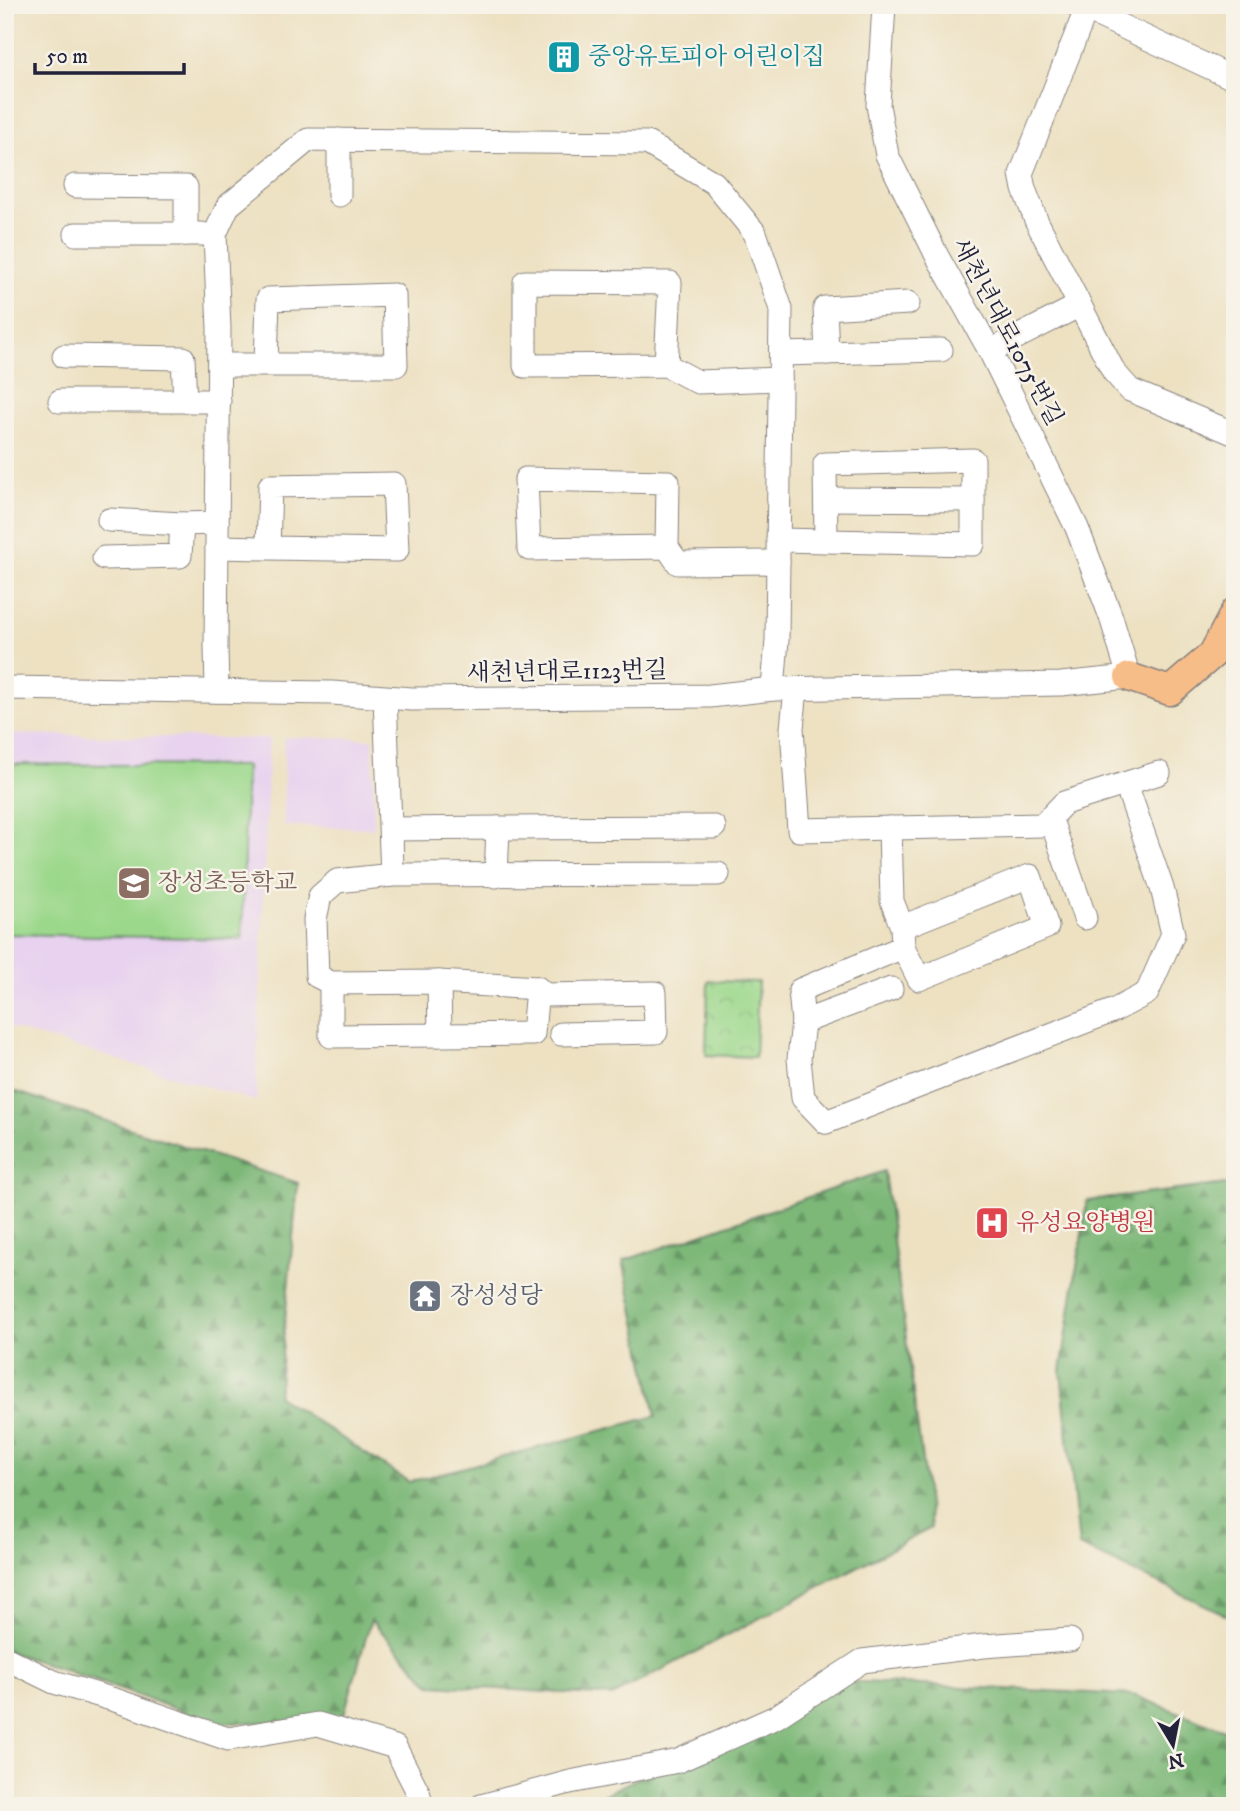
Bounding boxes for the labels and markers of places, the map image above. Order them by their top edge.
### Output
building icon: 중앙유토피아 어린이집 [545,38,583,76]
place label: 중앙유토피아 어린이집 [588,42,825,72]
school or university icon: 장성초등학교 [115,864,153,902]
place label: 장성초등학교 [158,868,297,898]
hospital icon: 유성요양병원 [973,1204,1011,1242]
place label: 유성요양병원 [1016,1208,1155,1238]
temple icon: 장성성당 [406,1277,444,1315]
place label: 장성성당 [450,1281,544,1311]

